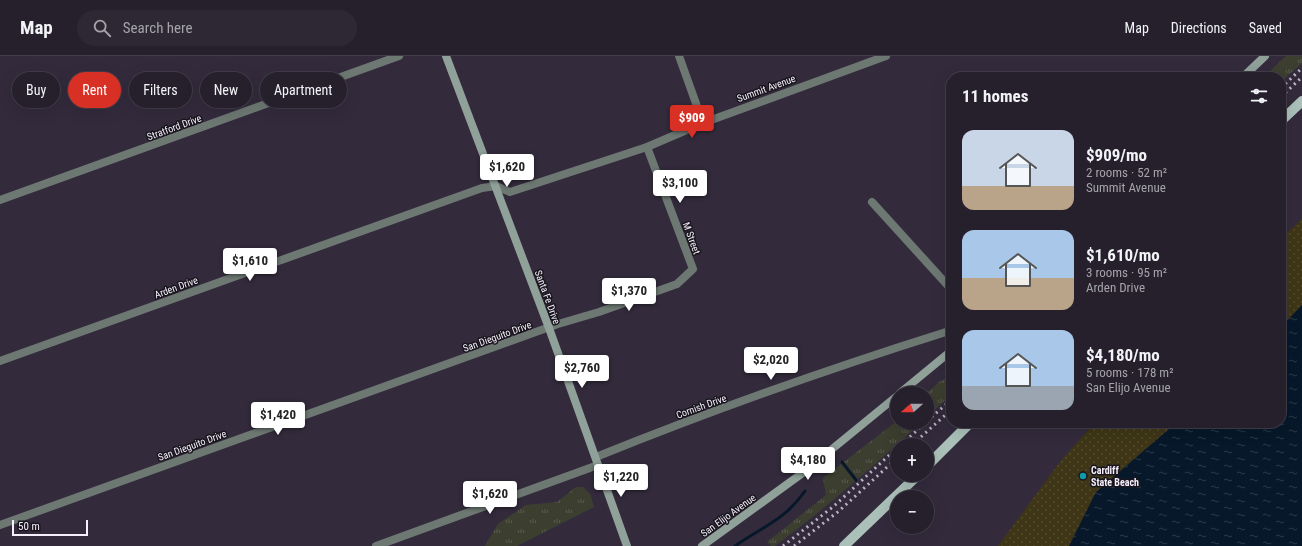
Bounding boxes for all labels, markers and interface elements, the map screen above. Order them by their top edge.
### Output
search box [77,10,357,46]
text: Map [20,16,53,39]
icon: search [91,17,113,39]
text: Search here [123,19,193,37]
text: Map [1125,20,1149,36]
text: Directions [1171,20,1227,36]
text: Saved [1249,20,1282,36]
chip: Buy [12,72,60,108]
chip: Rent [68,72,121,108]
chip: Filters [129,72,192,108]
chip: New [200,72,252,108]
chip: Apartment [260,72,347,108]
street label: Summit Avenue [735,73,797,104]
icon: filters [1248,85,1270,107]
text: 11 homes [962,86,1028,106]
pin: $909 [668,105,716,139]
text: $909 [679,110,705,125]
street label: Stratford Drive [145,112,203,142]
text: $909/mo [1086,145,1147,165]
icon: home [994,146,1042,194]
pin: $1,620 [474,154,540,188]
text: $1,620 [489,159,525,174]
text: 2 rooms · 52 m² [1086,165,1167,180]
pin: $3,100 [647,170,713,204]
text: $3,100 [662,175,698,190]
text: Summit Avenue [1086,180,1166,195]
street label: M Street [681,221,702,256]
text: $1,610/mo [1086,245,1160,265]
icon: home [994,246,1042,294]
pin: $1,610 [217,248,283,282]
text: $1,610 [232,253,268,268]
text: 3 rooms · 95 m² [1086,265,1167,280]
street label: Santa Fe Drive [533,269,562,326]
street label: Arden Drive [153,274,200,300]
pin: $1,370 [596,278,662,312]
text: Arden Drive [1086,280,1145,295]
text: $1,370 [611,283,647,298]
street label: San Dieguito Drive [461,319,533,354]
text: $4,180/mo [1086,345,1160,365]
icon: home [994,346,1042,394]
pin: $2,020 [738,347,804,381]
text: $2,020 [753,352,789,367]
pin: $2,760 [549,355,615,389]
text: $2,760 [564,360,600,375]
text: 5 rooms · 178 m² [1086,365,1173,380]
text: San Elijo Avenue [1086,380,1171,395]
north arrow [890,386,934,430]
map controls [890,386,934,534]
street label: Cornish Drive [675,392,728,421]
pin: $1,420 [245,402,311,436]
text: $1,420 [260,407,296,422]
street label: San Dieguito Drive [156,428,228,463]
button: + [890,438,934,482]
pin: $4,180 [775,447,841,481]
text: $4,180 [790,452,826,467]
pin: $1,220 [588,464,654,498]
place label: Cardiff State Beach [1091,465,1139,488]
text: $1,220 [603,469,639,484]
marker: Cardiff State Beach [1078,471,1088,481]
pin: $1,620 [457,481,523,515]
text: $1,620 [472,486,508,501]
button: − [890,490,934,534]
street label: San Elijo Avenue [699,492,758,539]
scale bar [12,518,88,537]
text: 50 m [18,520,40,533]

